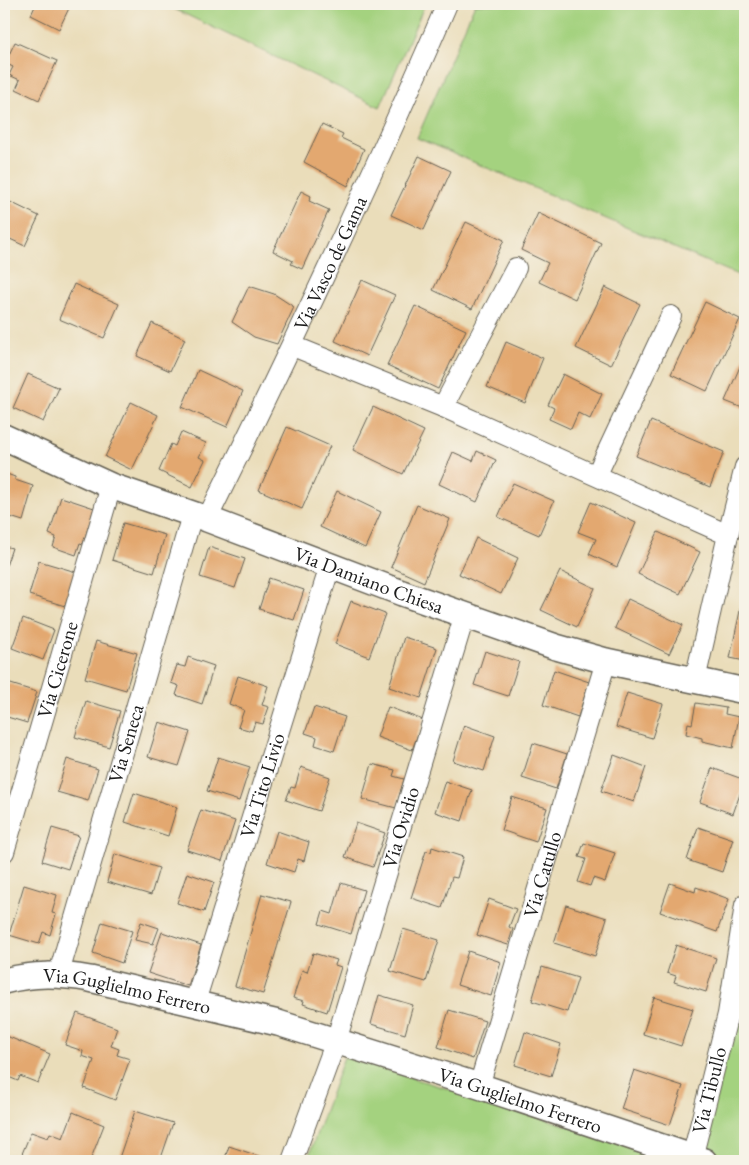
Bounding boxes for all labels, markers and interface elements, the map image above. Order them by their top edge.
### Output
street label: Via Vasco de Gama [288,192,373,335]
street label: Via Damiano Chiesa [290,540,447,620]
street label: Via Cicerone [31,618,84,721]
street label: Via Seneca [102,701,149,786]
street label: Via Tito Livio [234,729,291,841]
street label: Via Ovidio [376,783,425,871]
street label: Via Catullo [517,828,567,920]
street label: Via Guglielmo Ferrero [43,962,213,1020]
street label: Via Tibullo [686,1044,732,1136]
street label: Via Guglielmo Ferrero [435,1061,606,1139]

